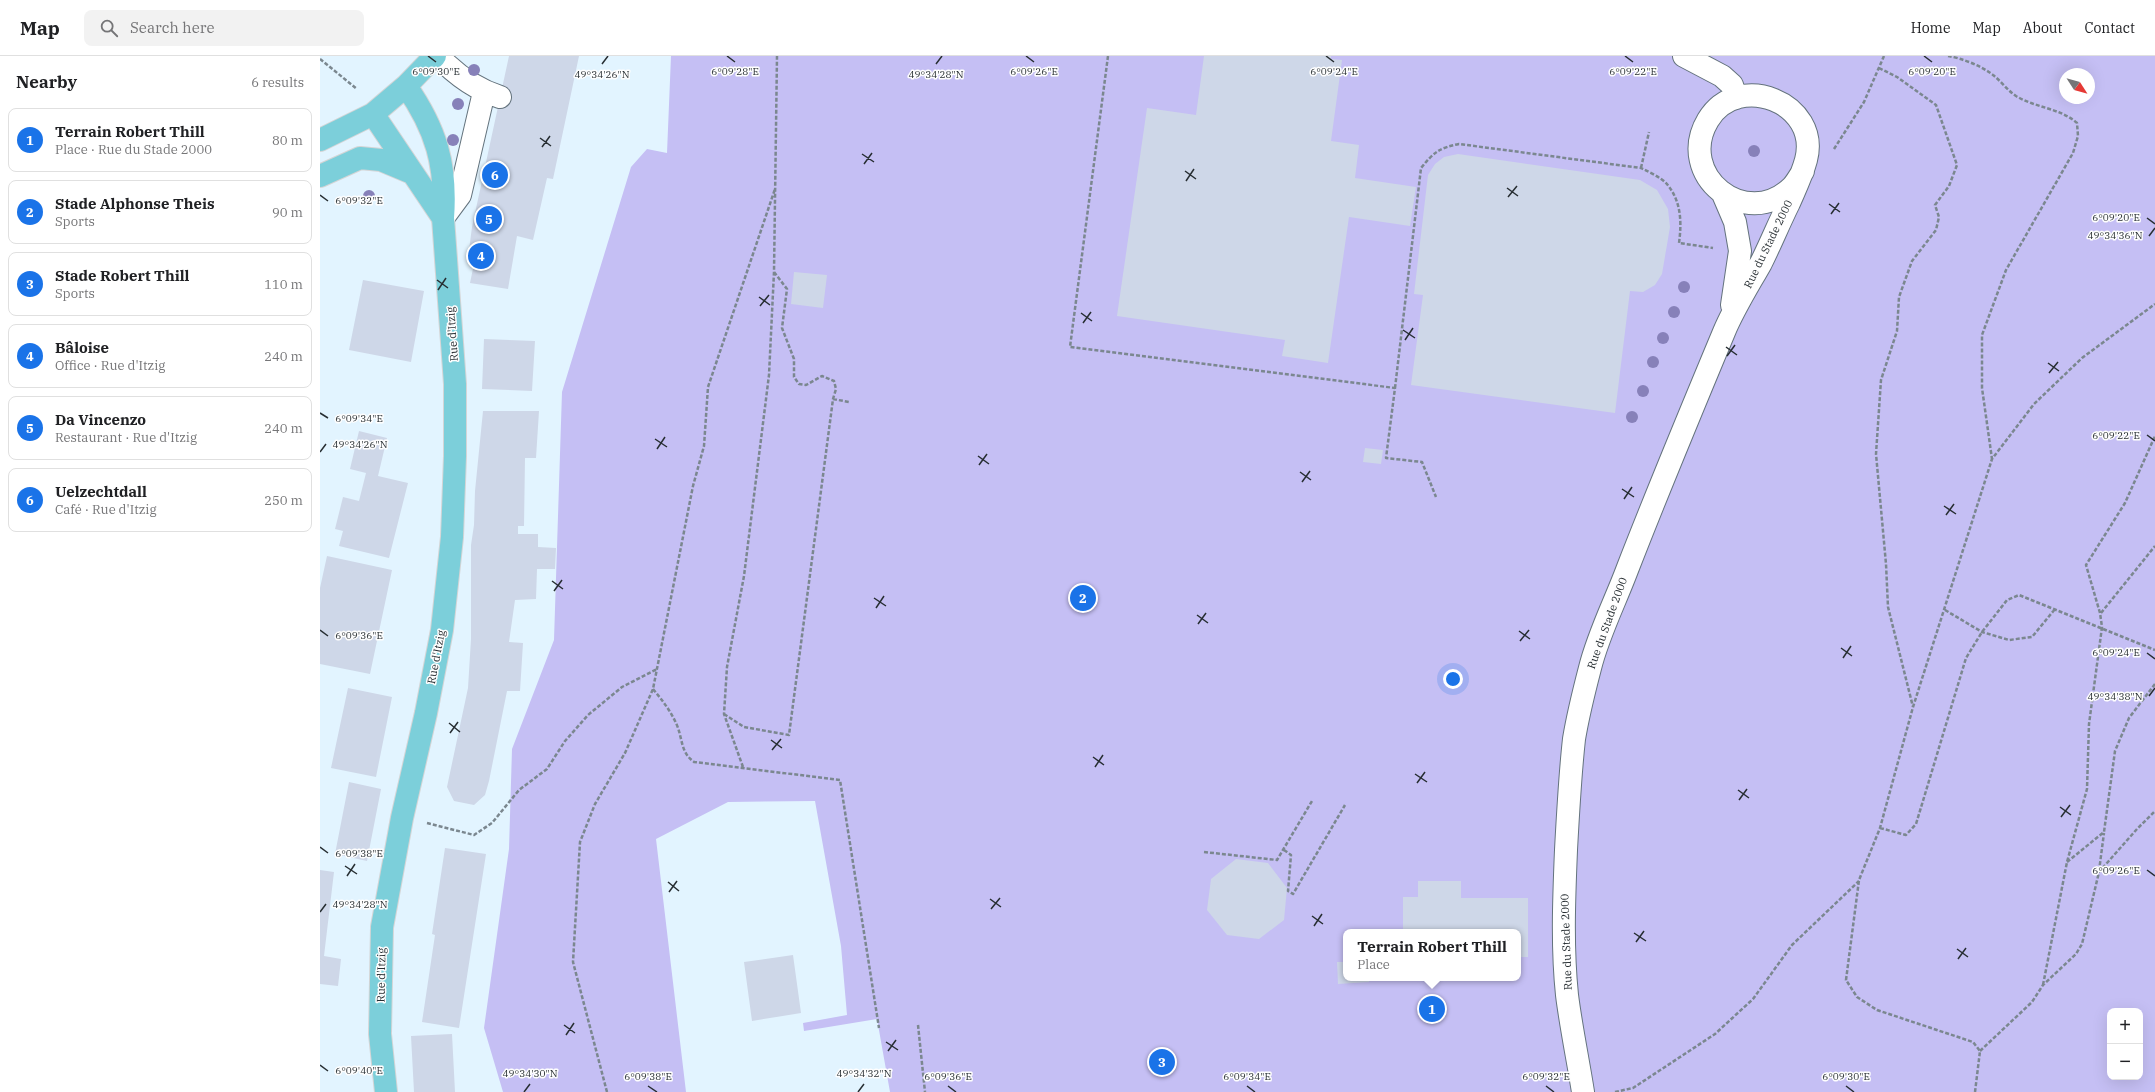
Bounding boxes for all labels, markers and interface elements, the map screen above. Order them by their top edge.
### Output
search box [84,10,364,46]
text: Map [20,16,60,40]
icon: search [98,17,120,39]
text: Search here [130,18,214,37]
text: Home [1911,19,1950,37]
text: Map [1972,19,2001,37]
text: About [2023,19,2062,37]
text: Contact [2084,19,2135,37]
text: 6°09'30"E [412,65,460,78]
text: 6°09'28"E [711,65,759,78]
text: 6°09'26"E [1010,65,1058,78]
text: 6°09'24"E [1310,65,1358,78]
text: 6°09'22"E [1609,65,1657,78]
text: 6°09'20"E [1908,65,1956,78]
text: 49°34'26"N [575,68,630,81]
text: 49°34'28"N [909,68,964,81]
north arrow [2059,68,2095,104]
text: Nearby [16,71,77,93]
text: 6 results [251,74,304,91]
text: Terrain Robert Thill [55,122,205,141]
text: 1 [26,132,34,149]
text: 80 m [272,132,303,149]
text: Place · Rue du Stade 2000 [55,141,212,158]
pin: 6 [482,160,508,190]
text: Stade Alphonse Theis [55,194,215,213]
text: 6°09'32"E [335,194,383,207]
street label: Rue du Stade 2000 [1741,197,1796,290]
text: 2 [26,204,34,221]
text: 90 m [272,204,303,221]
pin: 5 [476,204,502,234]
text: 6°09'20"E [2092,211,2140,224]
text: Sports [55,213,95,230]
text: 49°34'36"N [2088,229,2143,242]
pin: 4 [468,241,494,271]
text: Stade Robert Thill [55,266,189,285]
text: 3 [26,276,34,293]
text: 110 m [264,276,303,293]
text: Sports [55,285,95,302]
street label: Rue d'Itzig [443,306,461,362]
text: Bâloise [55,338,109,357]
text: 4 [26,348,34,365]
text: 240 m [264,348,303,365]
text: Office · Rue d'Itzig [55,357,165,374]
text: Da Vincenzo [55,410,146,429]
text: 6°09'34"E [335,412,383,425]
text: 5 [26,420,34,437]
text: 240 m [264,420,303,437]
text: Restaurant · Rue d'Itzig [55,429,197,446]
text: 6°09'22"E [2092,429,2140,442]
text: 49°34'26"N [333,438,388,451]
text: Uelzechtdall [55,482,147,501]
text: 6 [26,492,34,509]
text: 250 m [264,492,303,509]
text: Café · Rue d'Itzig [55,501,157,518]
street label: Rue du Stade 2000 [1584,575,1630,671]
pin: 2 [1070,583,1096,613]
text: 6°09'36"E [335,629,383,642]
street label: Rue d'Itzig [424,629,448,685]
text: 6°09'24"E [2092,646,2140,659]
your location [1443,669,1463,689]
text: 49°34'38"N [2088,690,2143,703]
text: 6°09'38"E [335,847,383,860]
text: 6°09'26"E [2092,864,2140,877]
street label: Rue du Stade 2000 [1557,893,1575,990]
text: 49°34'28"N [333,898,388,911]
popup [1343,929,1521,981]
text: Terrain Robert Thill [1357,937,1507,956]
street label: Rue d'Itzig [374,948,388,1002]
text: Place [1357,956,1390,973]
pin: 1 [1419,994,1445,1024]
map controls [2107,1008,2143,1080]
button: + [2107,1008,2143,1044]
button: − [2107,1044,2143,1080]
pin: 3 [1149,1047,1175,1077]
text: 6°09'40"E [335,1064,383,1077]
text: 49°34'30"N [503,1067,558,1080]
text: 49°34'32"N [837,1067,892,1080]
text: 6°09'38"E [624,1070,672,1083]
text: 6°09'36"E [924,1070,972,1083]
text: 6°09'34"E [1223,1070,1271,1083]
text: 6°09'32"E [1522,1070,1570,1083]
text: 6°09'30"E [1822,1070,1870,1083]

